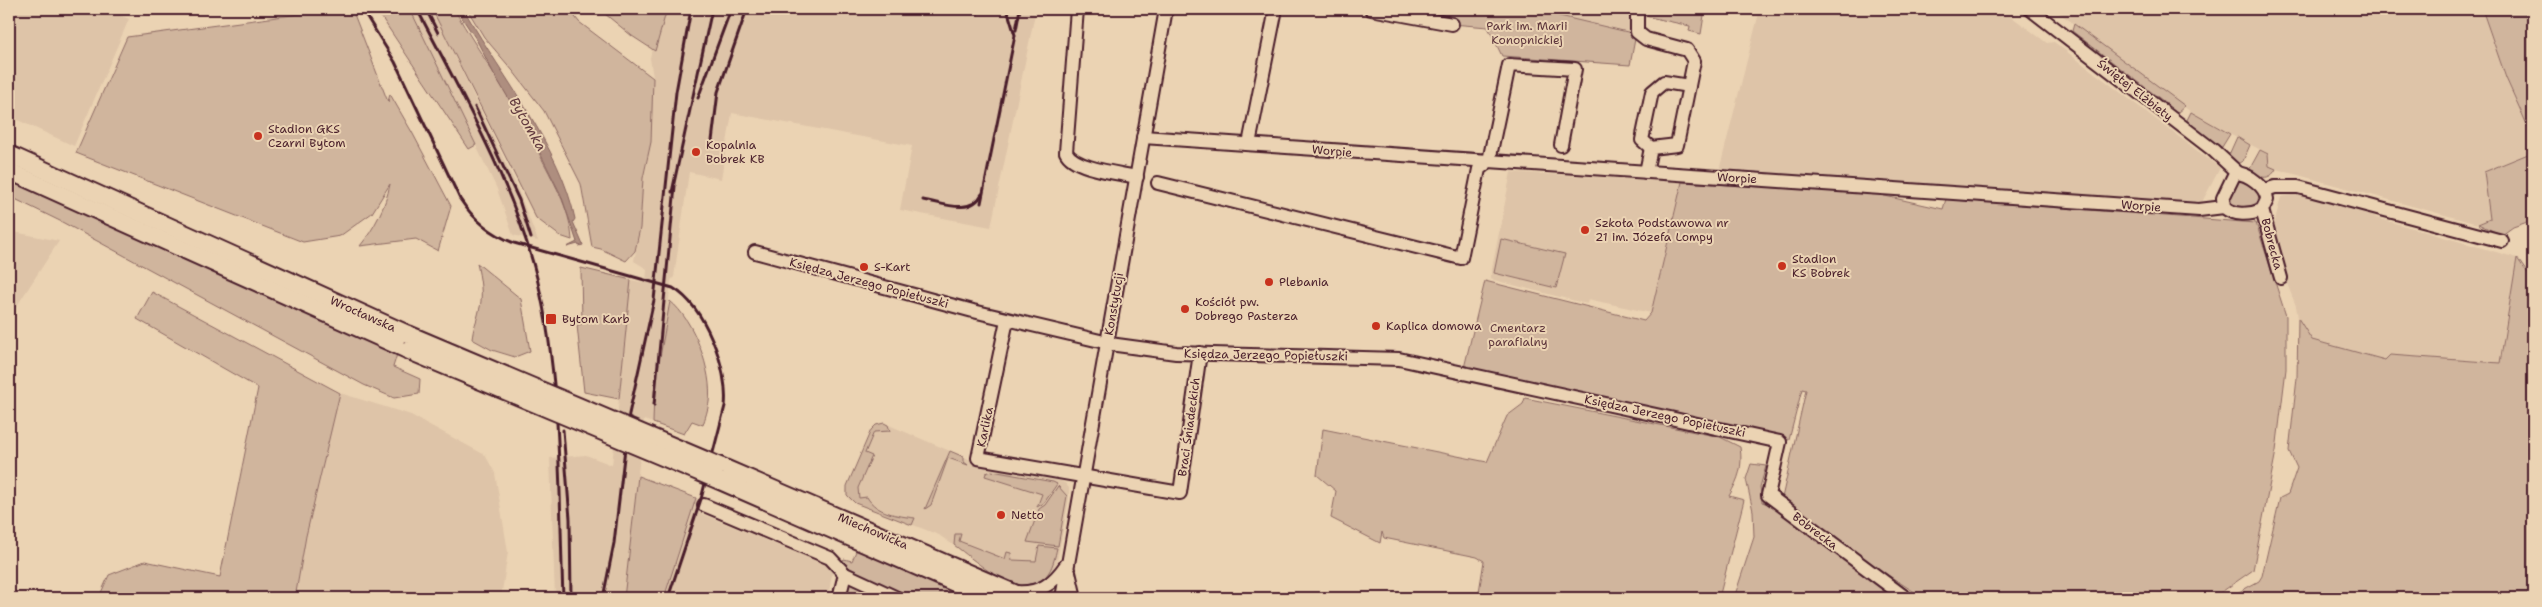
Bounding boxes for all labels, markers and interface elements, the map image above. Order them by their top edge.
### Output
park label: Park im. Marii Konopnickiej [1486,18,1568,48]
street label: Świętej Elżbiety [2094,55,2176,125]
water label: Bytomka [505,94,551,154]
place label: Stadion GKS Czarni Bytom [268,121,346,151]
marker: Stadion GKS Czarni Bytom [252,130,264,142]
place label: Kopalnia Bobrek KB [706,137,765,167]
street label: Worpie [1311,141,1353,161]
marker: Kopalnia Bobrek KB [690,146,702,158]
street label: Worpie [1716,169,1758,187]
street label: Worpie [2120,197,2162,215]
place label: Szkoła Podstawowa nr 21 im. Józefa Lompy [1595,215,1729,245]
street label: Bobrecka [2257,216,2287,272]
marker: Szkoła Podstawowa nr 21 im. Józefa Lompy [1579,224,1591,236]
place label: Stadion KS Bobrek [1792,251,1850,281]
street label: Księdza Jerzego Popiełuszki [788,254,950,312]
place label: S-Kart [874,259,911,275]
marker: Stadion KS Bobrek [1776,260,1788,272]
marker: S-Kart [858,261,870,273]
street label: Konstytucji [1101,271,1127,337]
place label: Plebania [1279,274,1329,290]
marker: Plebania [1263,276,1275,288]
street label: Wrocławska [327,292,399,336]
place label: Kościół pw. Dobrego Pasterza [1195,294,1298,324]
marker: Kościół pw. Dobrego Pasterza [1179,303,1191,315]
place label: Bytom Karb [562,311,630,327]
marker: Bytom Karb [544,312,558,326]
place label: Kaplica domowa [1386,318,1482,334]
marker: Kaplica domowa [1370,320,1382,332]
park label: Cmentarz parafialny [1488,320,1548,350]
street label: Księdza Jerzego Popiełuszki [1184,346,1348,364]
street label: Braci Śniadeckich [1174,376,1204,478]
street label: Księdza Jerzego Popiełuszki [1583,391,1747,441]
street label: Karlika [973,405,997,449]
place label: Netto [1011,507,1044,523]
street label: Miechowicka [835,509,911,553]
marker: Netto [995,509,1007,521]
street label: Bobrecka [1789,509,1841,554]

